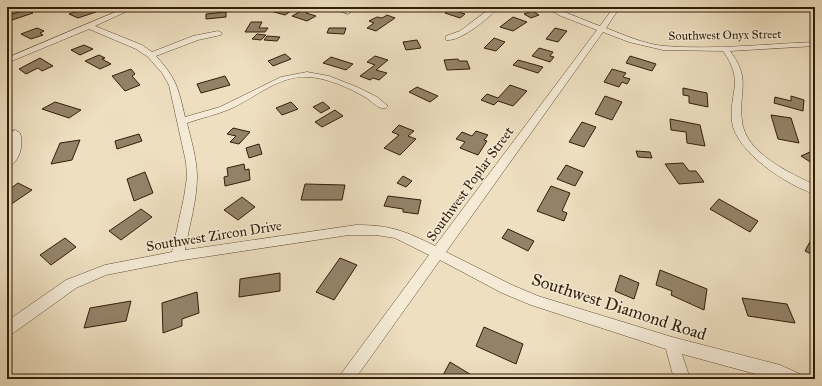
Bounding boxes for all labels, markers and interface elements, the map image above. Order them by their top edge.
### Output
street label: Southwest Onyx Street [668,27,782,43]
street label: Southwest Poplar Street [423,123,517,245]
street label: Southwest Zircon Drive [145,217,283,255]
street label: Southwest Diamond Road [529,269,709,345]

